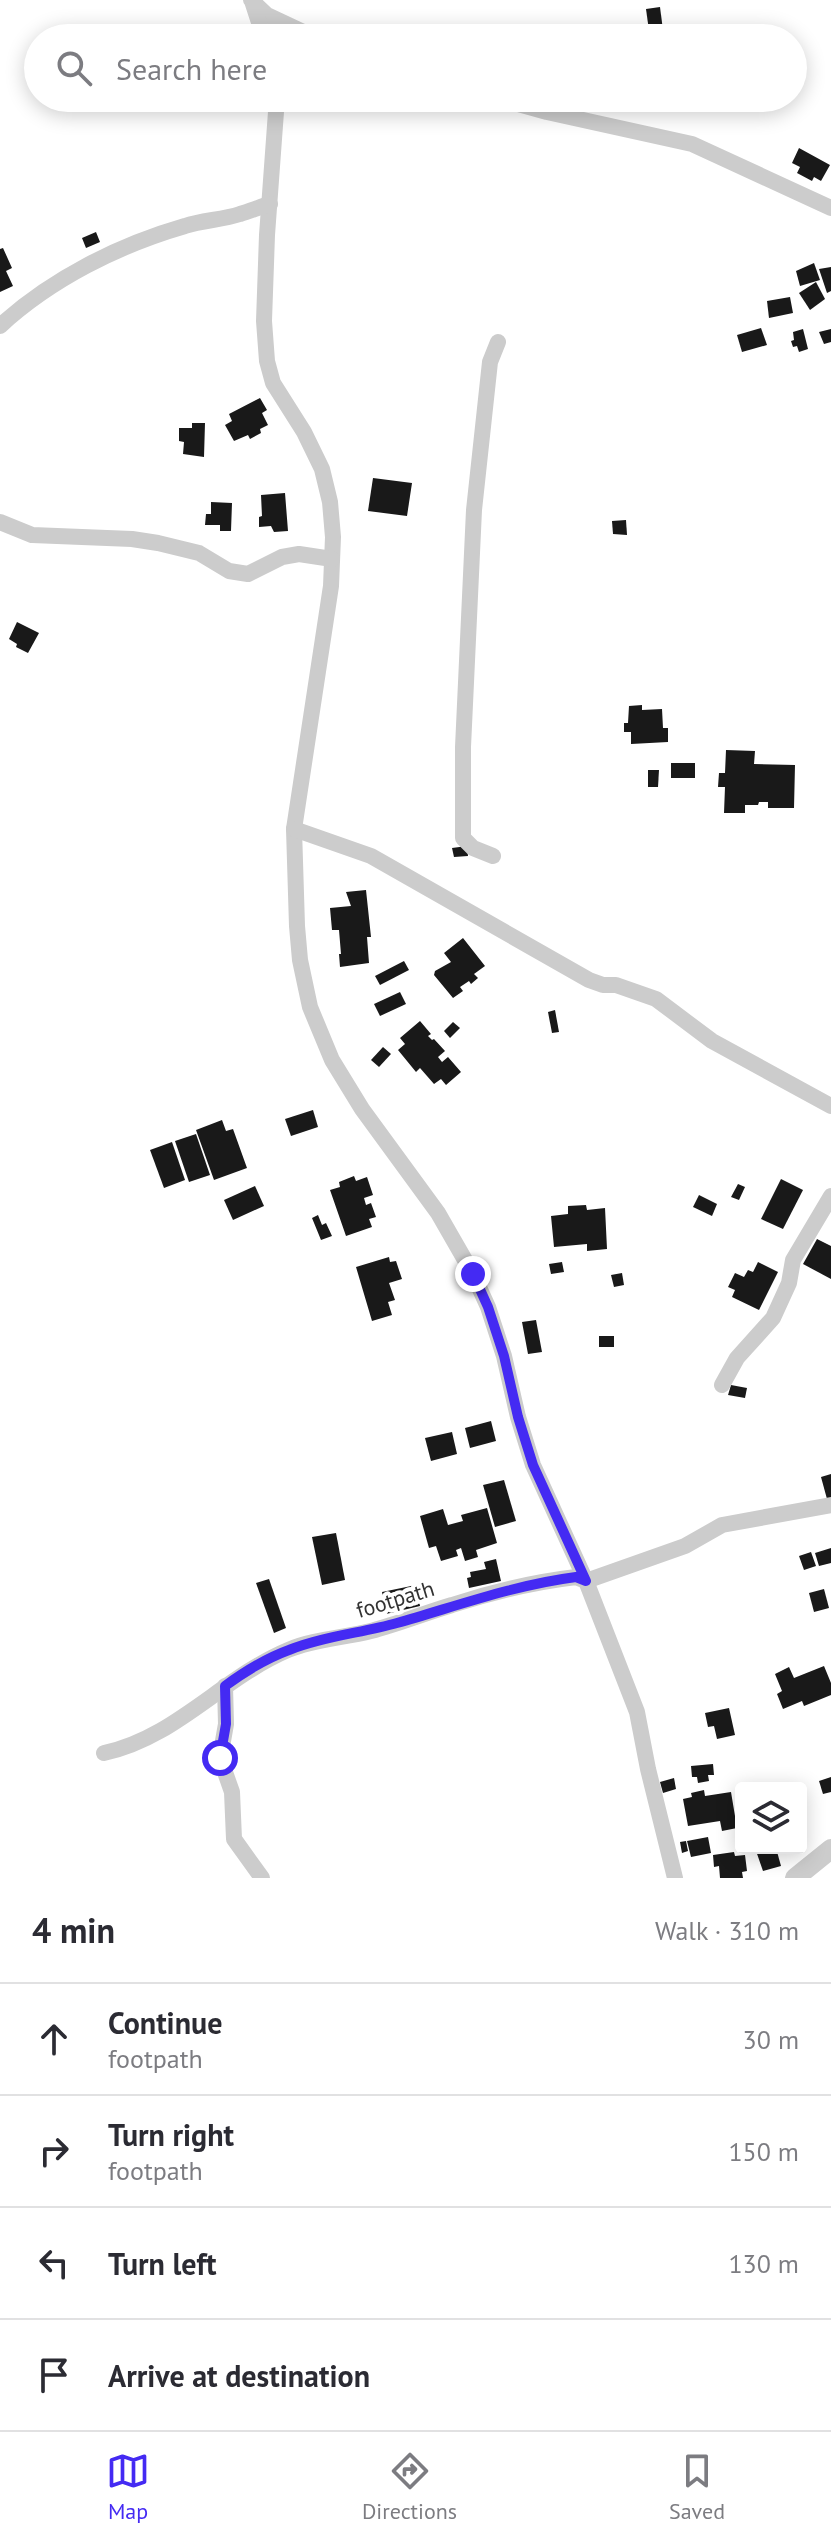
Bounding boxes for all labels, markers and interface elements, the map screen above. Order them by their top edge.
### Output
search box [24,24,807,112]
icon: search [52,46,96,90]
text: Search here [116,49,267,88]
route end [455,1256,491,1292]
street label: footpath [353,1574,437,1624]
route start [202,1740,238,1776]
map controls [735,1782,807,1854]
button: layers [735,1782,807,1854]
text: 4 min [32,1908,115,1952]
text: Walk · 310 m [655,1914,799,1947]
text: Continue [108,2003,222,2042]
icon: ahead [32,2017,76,2061]
text: 30 m [743,2023,799,2056]
text: footpath [108,2042,203,2075]
text: Turn right [108,2115,234,2154]
icon: right [32,2129,76,2173]
text: 150 m [728,2135,799,2168]
text: footpath [108,2154,203,2187]
icon: left [32,2241,76,2285]
text: Turn left [108,2244,216,2283]
text: 130 m [728,2247,799,2280]
icon: arrive [32,2353,76,2397]
text: Arrive at destination [108,2356,370,2395]
tab: Map [106,2449,150,2525]
tab: Directions [362,2449,457,2525]
tab: Saved [669,2449,725,2525]

